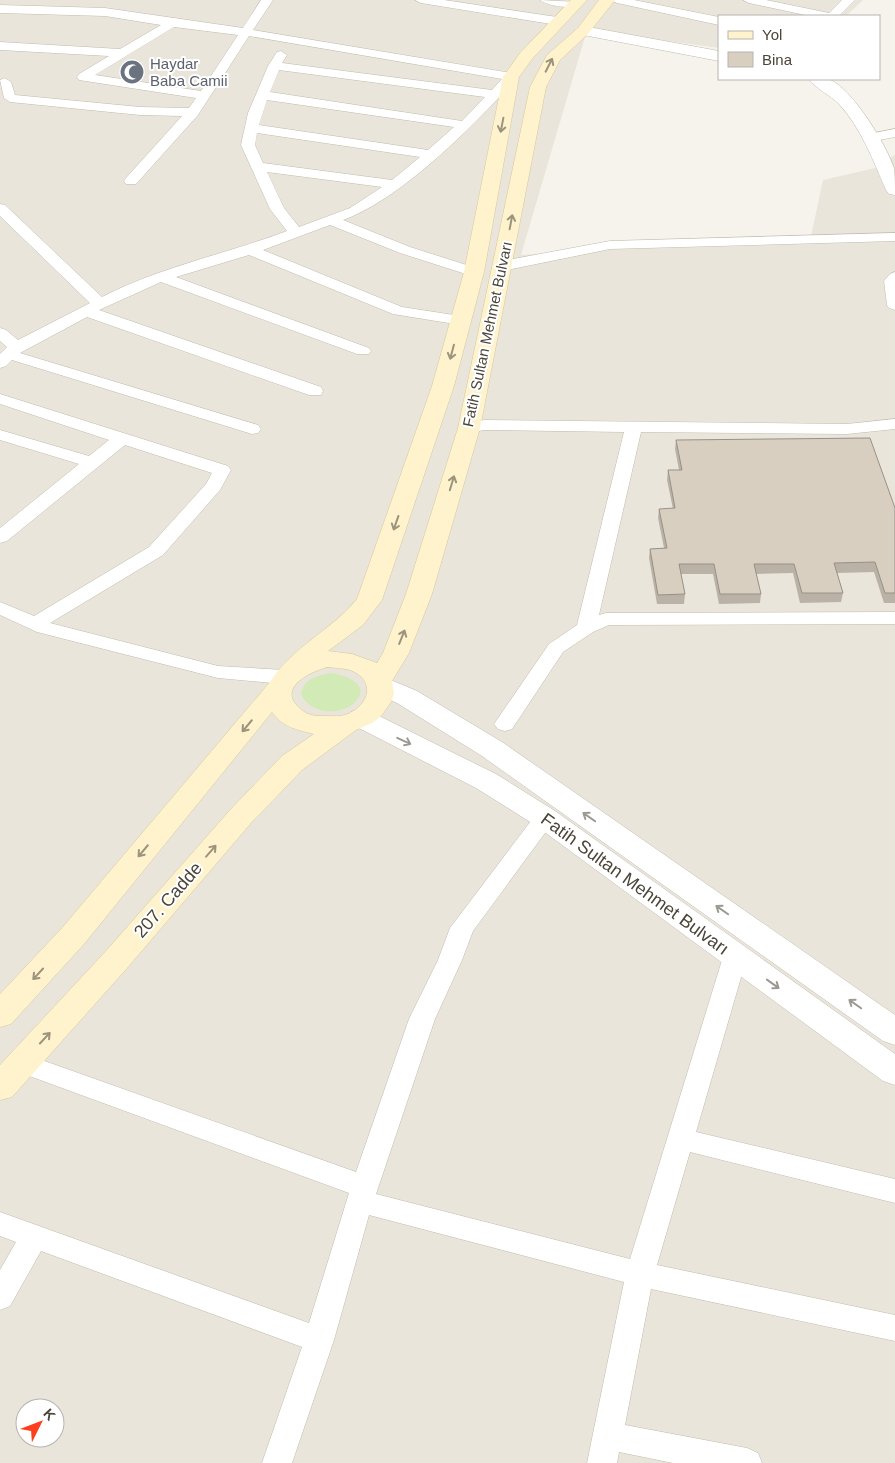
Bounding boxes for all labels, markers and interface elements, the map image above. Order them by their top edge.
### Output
legend [718,15,880,80]
text: Yol [762,26,782,43]
text: Bina [762,51,793,68]
place label: Haydar Baba Camii [150,55,228,89]
one-way arrow [545,58,555,73]
mosque icon: Haydar Baba Camii [119,59,145,85]
one-way arrow [497,116,506,132]
one-way arrow [506,214,516,230]
street label: Fatih Sultan Mehmet Bulvarı [459,240,515,428]
one-way arrow [447,343,457,359]
one-way arrow [448,475,458,491]
one-way arrow [391,514,400,530]
one-way arrow [398,630,407,645]
one-way arrow [242,719,253,732]
one-way arrow [396,737,411,746]
street label: Fatih Sultan Mehmet Bulvarı [537,809,733,959]
one-way arrow [582,812,596,822]
one-way arrow [138,844,149,857]
one-way arrow [205,844,216,857]
street label: 207. Cadde [130,858,206,942]
one-way arrow [715,905,729,915]
one-way arrow [32,968,44,981]
one-way arrow [766,979,780,989]
one-way arrow [848,999,862,1009]
one-way arrow [39,1031,51,1044]
north arrow [15,1398,65,1448]
text: K [40,1405,59,1423]

